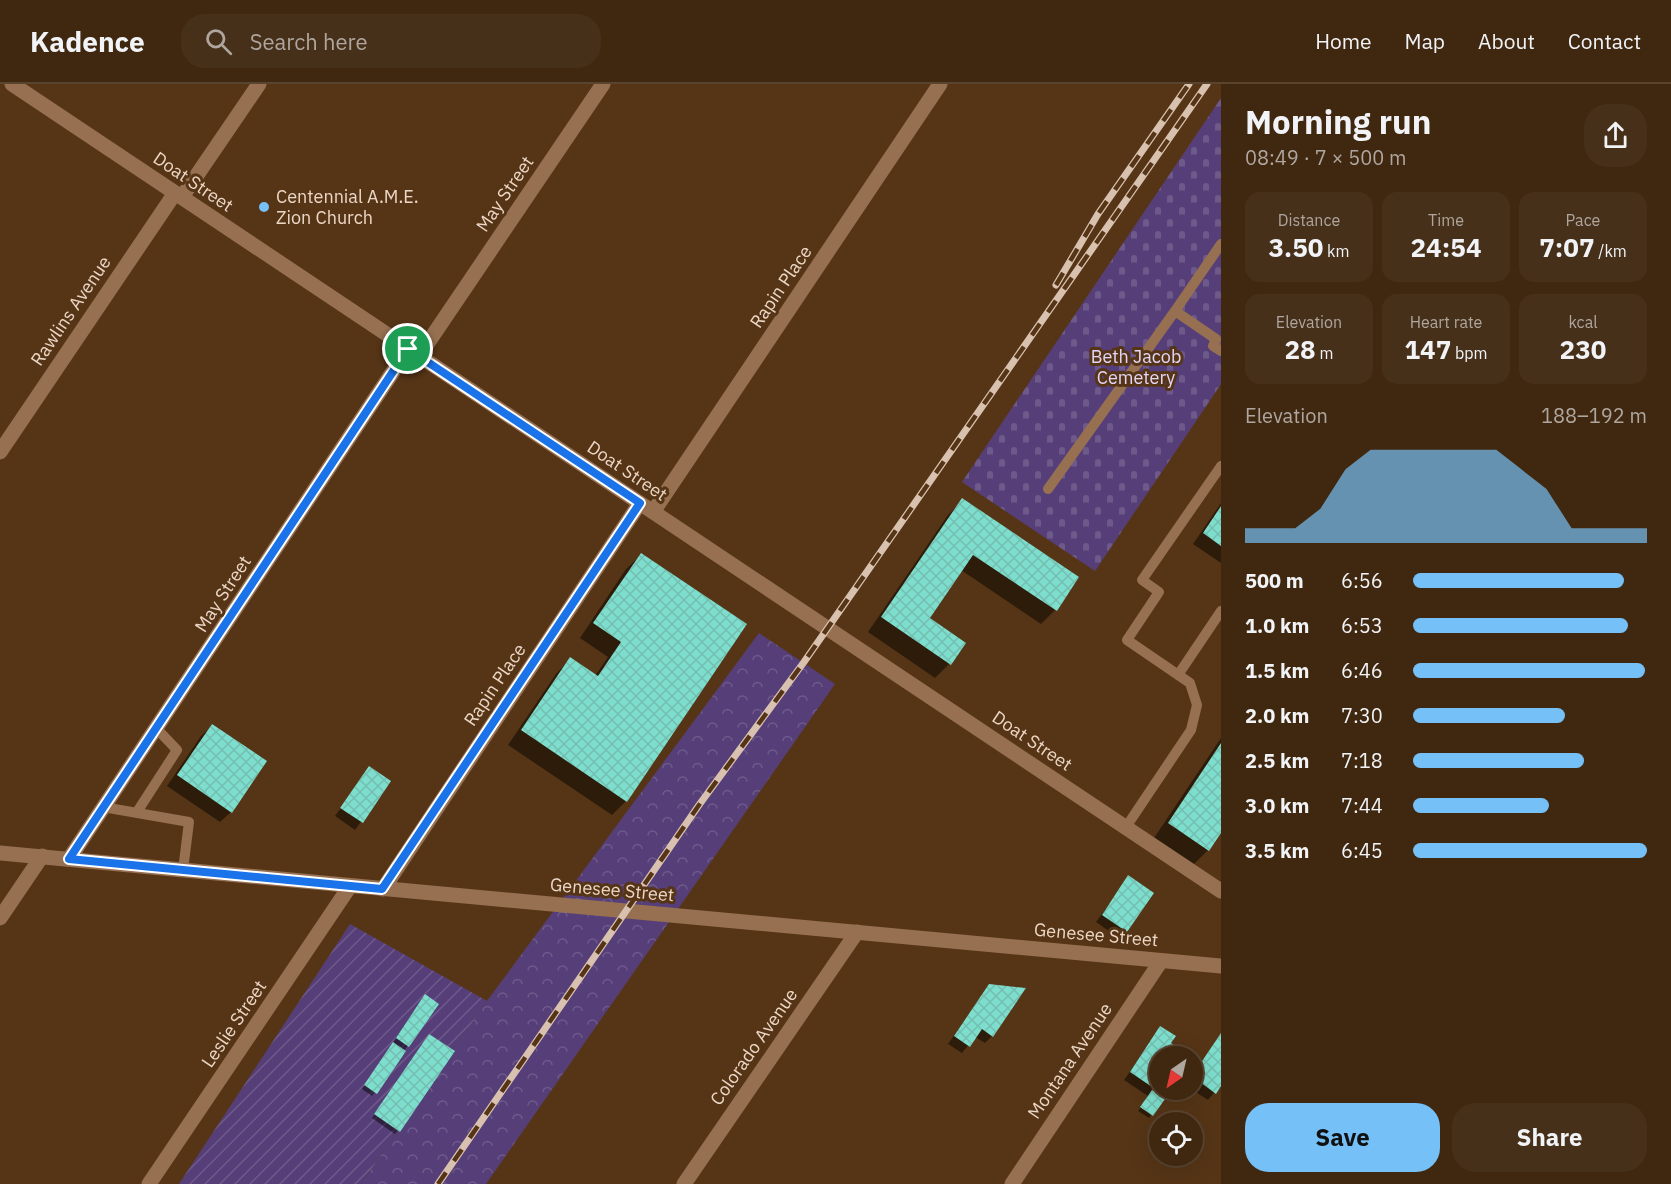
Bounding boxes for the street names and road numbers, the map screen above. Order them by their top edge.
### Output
street label: Doat Street [149,146,238,217]
street label: May Street [471,151,538,236]
street label: Rapin Place [745,241,817,332]
street label: Rawlins Avenue [25,251,116,370]
street label: Doat Street [583,435,672,506]
street label: May Street [189,551,256,636]
street label: Rapin Place [459,639,531,730]
street label: Doat Street [988,705,1077,776]
street label: Genesee Street [549,873,675,906]
street label: Genesee Street [1033,918,1159,951]
street label: Leslie Street [196,976,271,1072]
street label: Colorado Avenue [705,984,802,1110]
street label: Montana Avenue [1022,998,1117,1123]

